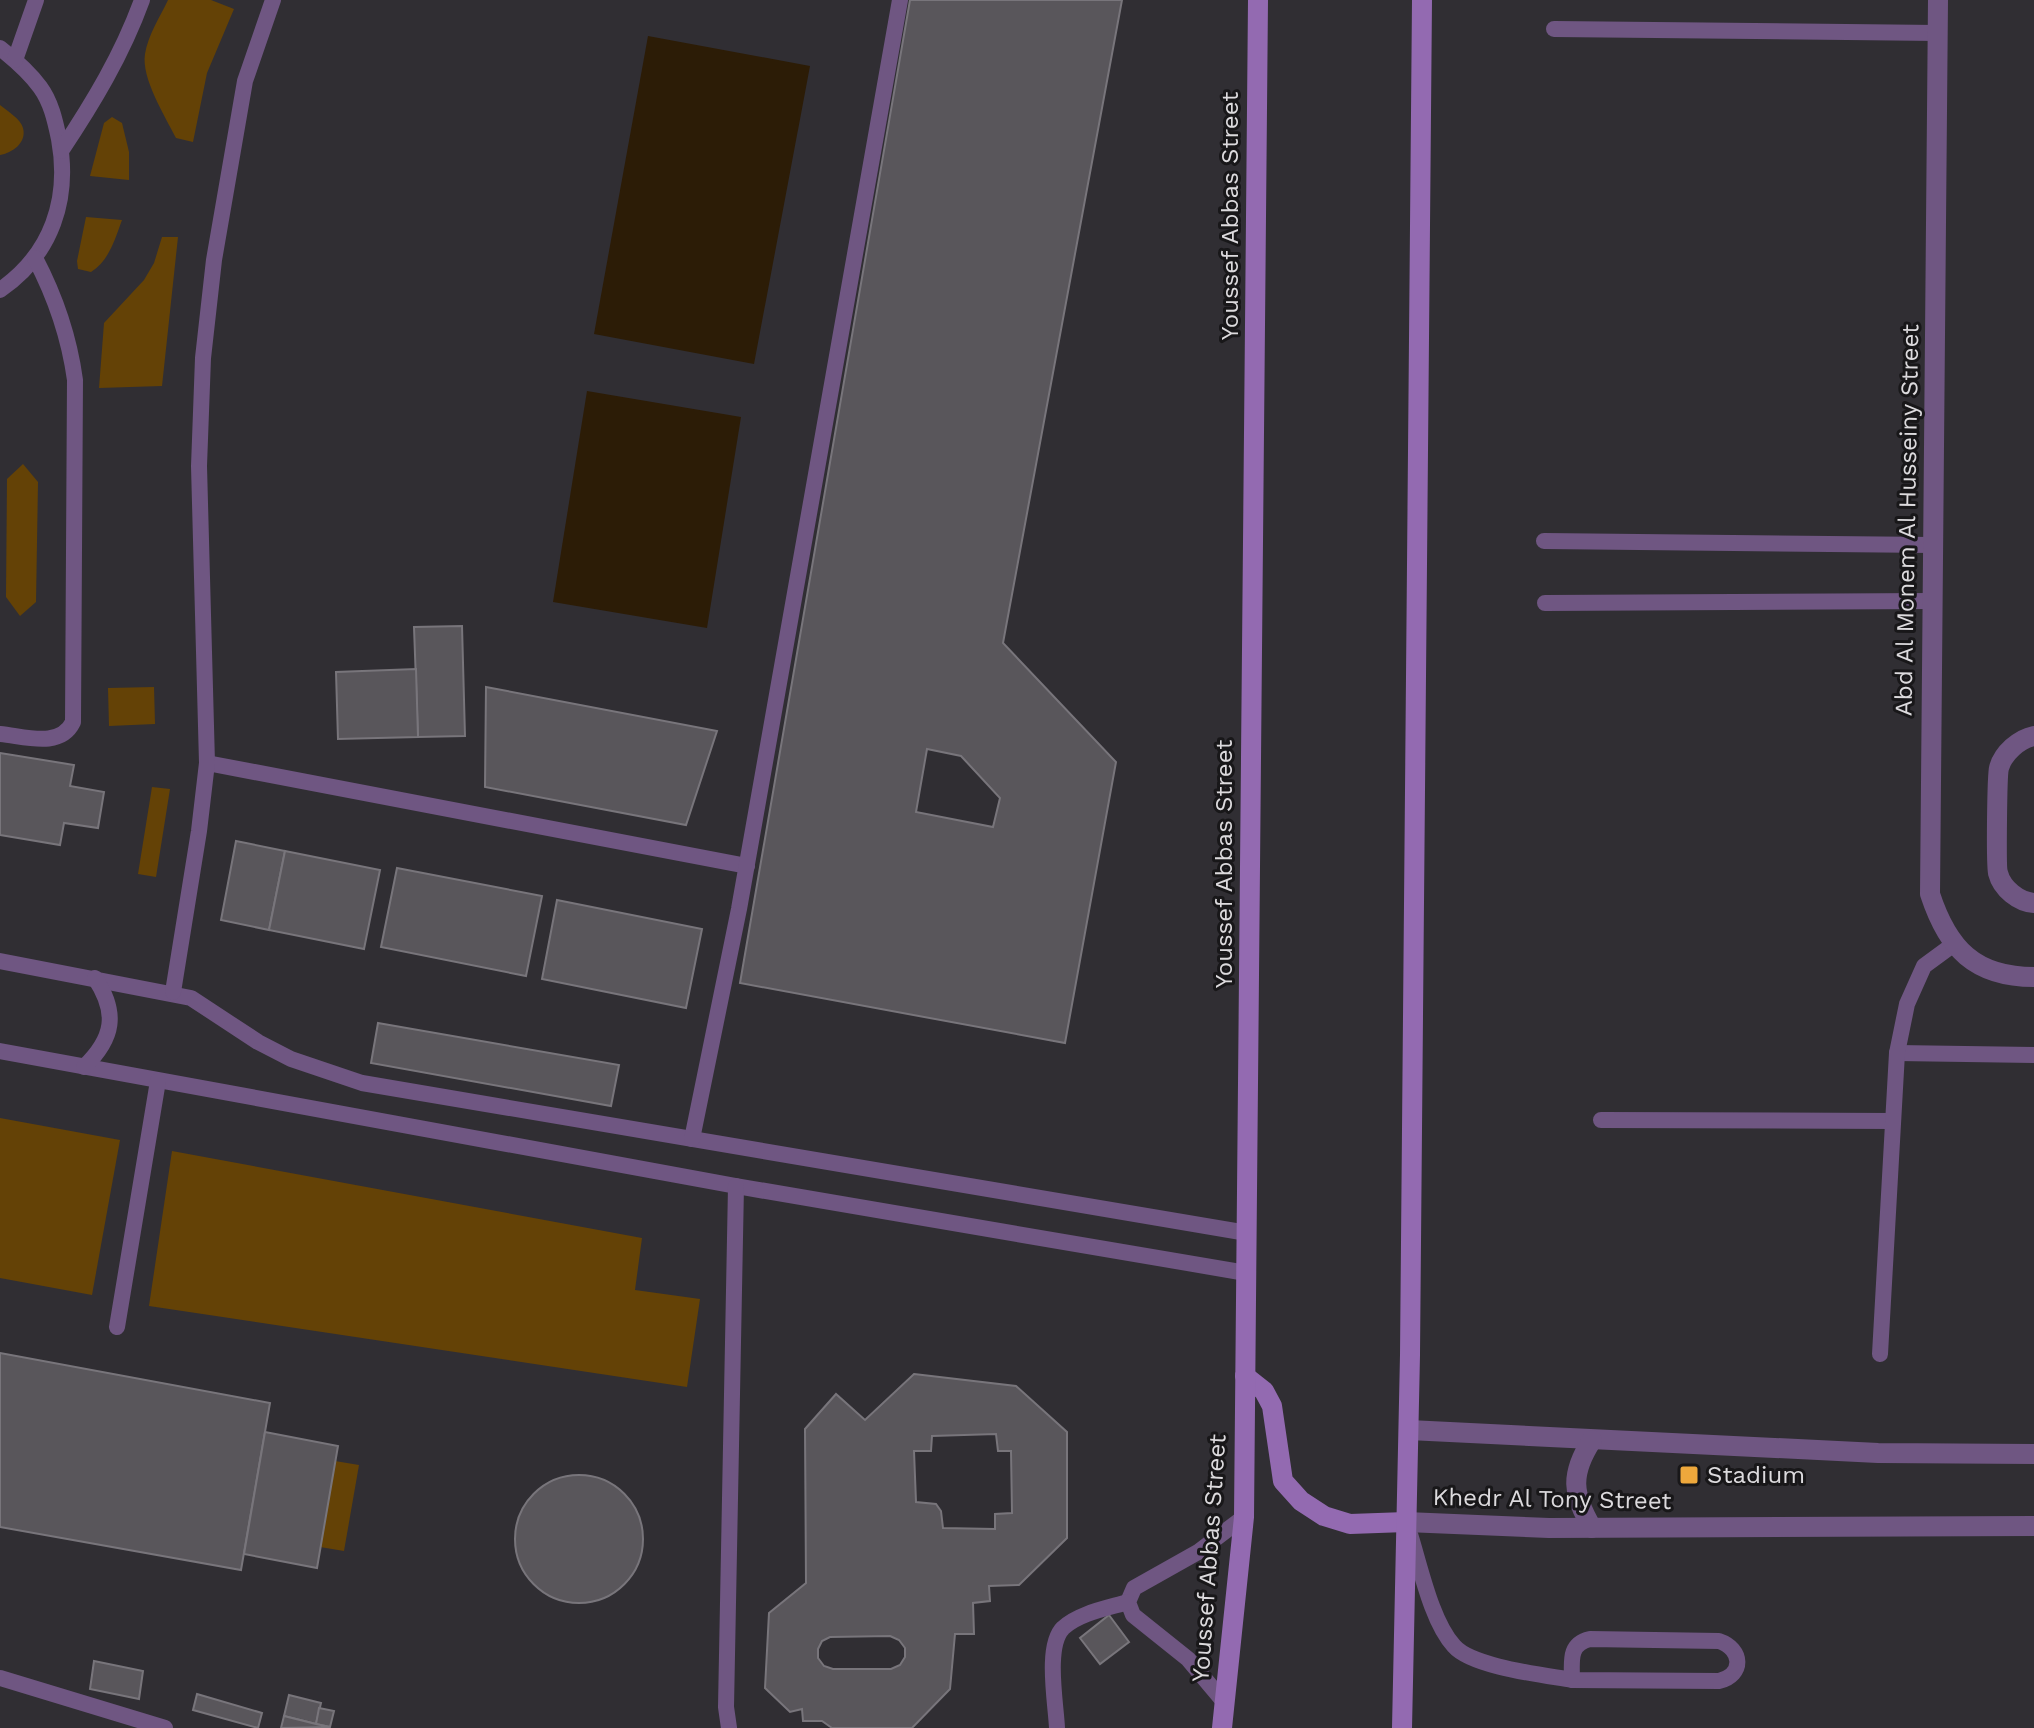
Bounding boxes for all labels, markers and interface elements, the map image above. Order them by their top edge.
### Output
street label: Youssef Abbas Street [1216,92,1244,340]
street label: Abd Al Monem Al Husseiny Street [1890,324,1924,716]
street label: Youssef Abbas Street [1210,740,1238,988]
street label: Youssef Abbas Street [1186,1433,1232,1683]
place label: Stadium [1707,1461,1805,1489]
marker: Stadium [1678,1464,1700,1486]
street label: Khedr Al Tony Street [1432,1483,1672,1515]

